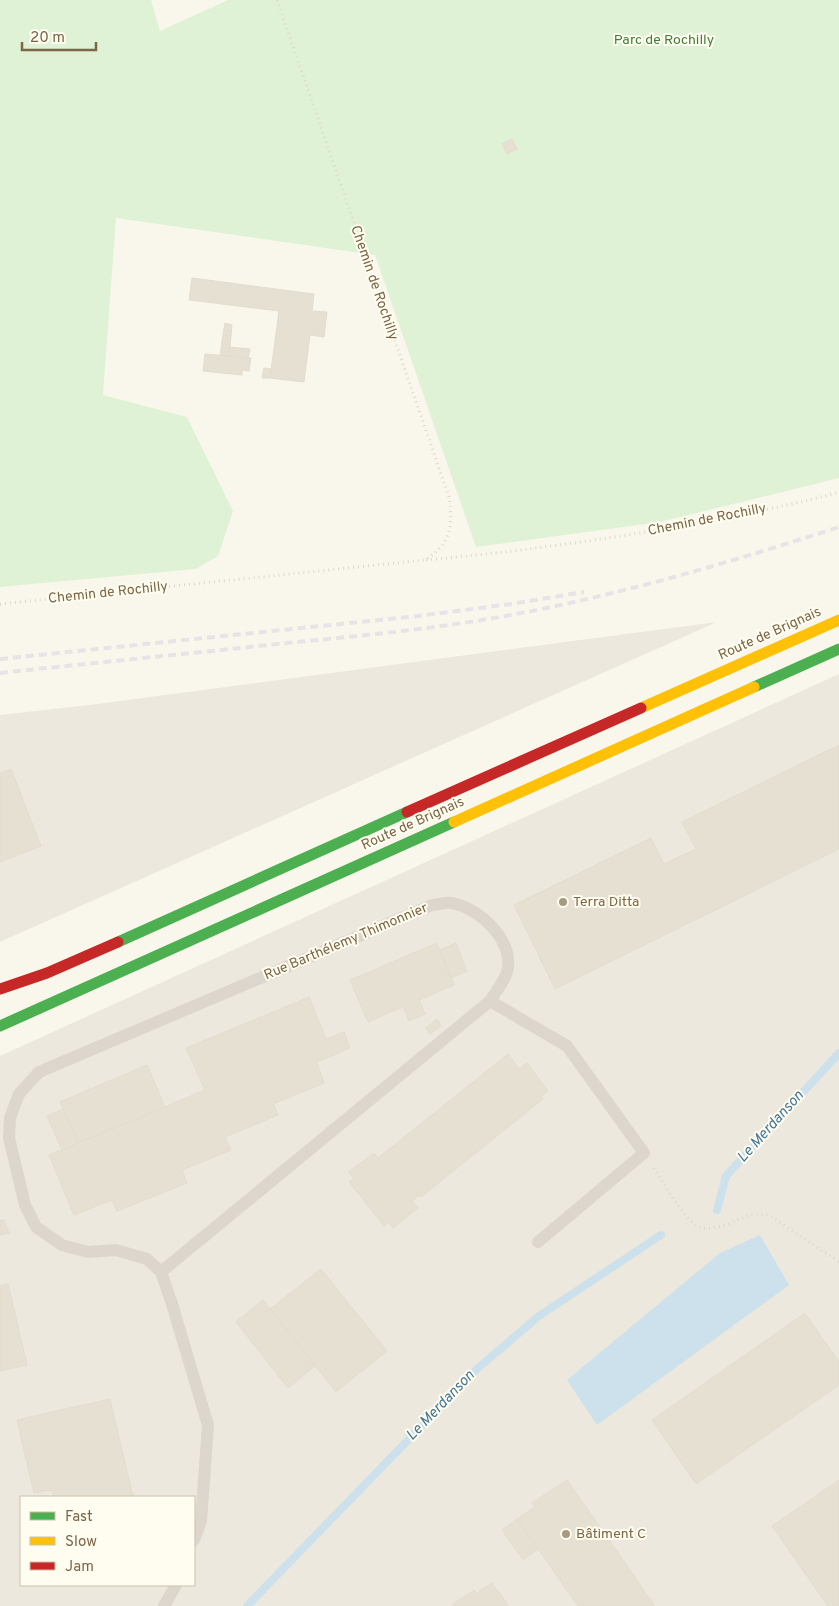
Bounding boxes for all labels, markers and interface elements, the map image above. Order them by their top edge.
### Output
scale bar [22,20,96,52]
text: 20 m [30,29,65,48]
park label: Parc de Rochilly [614,32,714,49]
street label: Chemin de Rochilly [346,223,402,343]
street label: Chemin de Rochilly [646,500,768,540]
street label: Chemin de Rochilly [47,578,169,608]
street label: Route de Brignais [716,604,824,664]
street label: Route de Brignais [359,794,467,854]
place label: Terra Ditta [573,894,639,911]
marker: Terra Ditta [557,896,569,908]
street label: Rue Barthélemy Thimonnier [262,900,431,984]
water label: Le Merdanson [734,1087,808,1167]
water label: Le Merdanson [403,1367,479,1445]
legend [20,1496,195,1586]
text: Fast [65,1508,93,1527]
place label: Bâtiment C [576,1526,646,1543]
marker: Bâtiment C [560,1528,572,1540]
text: Slow [65,1533,97,1552]
text: Jam [65,1558,94,1577]

